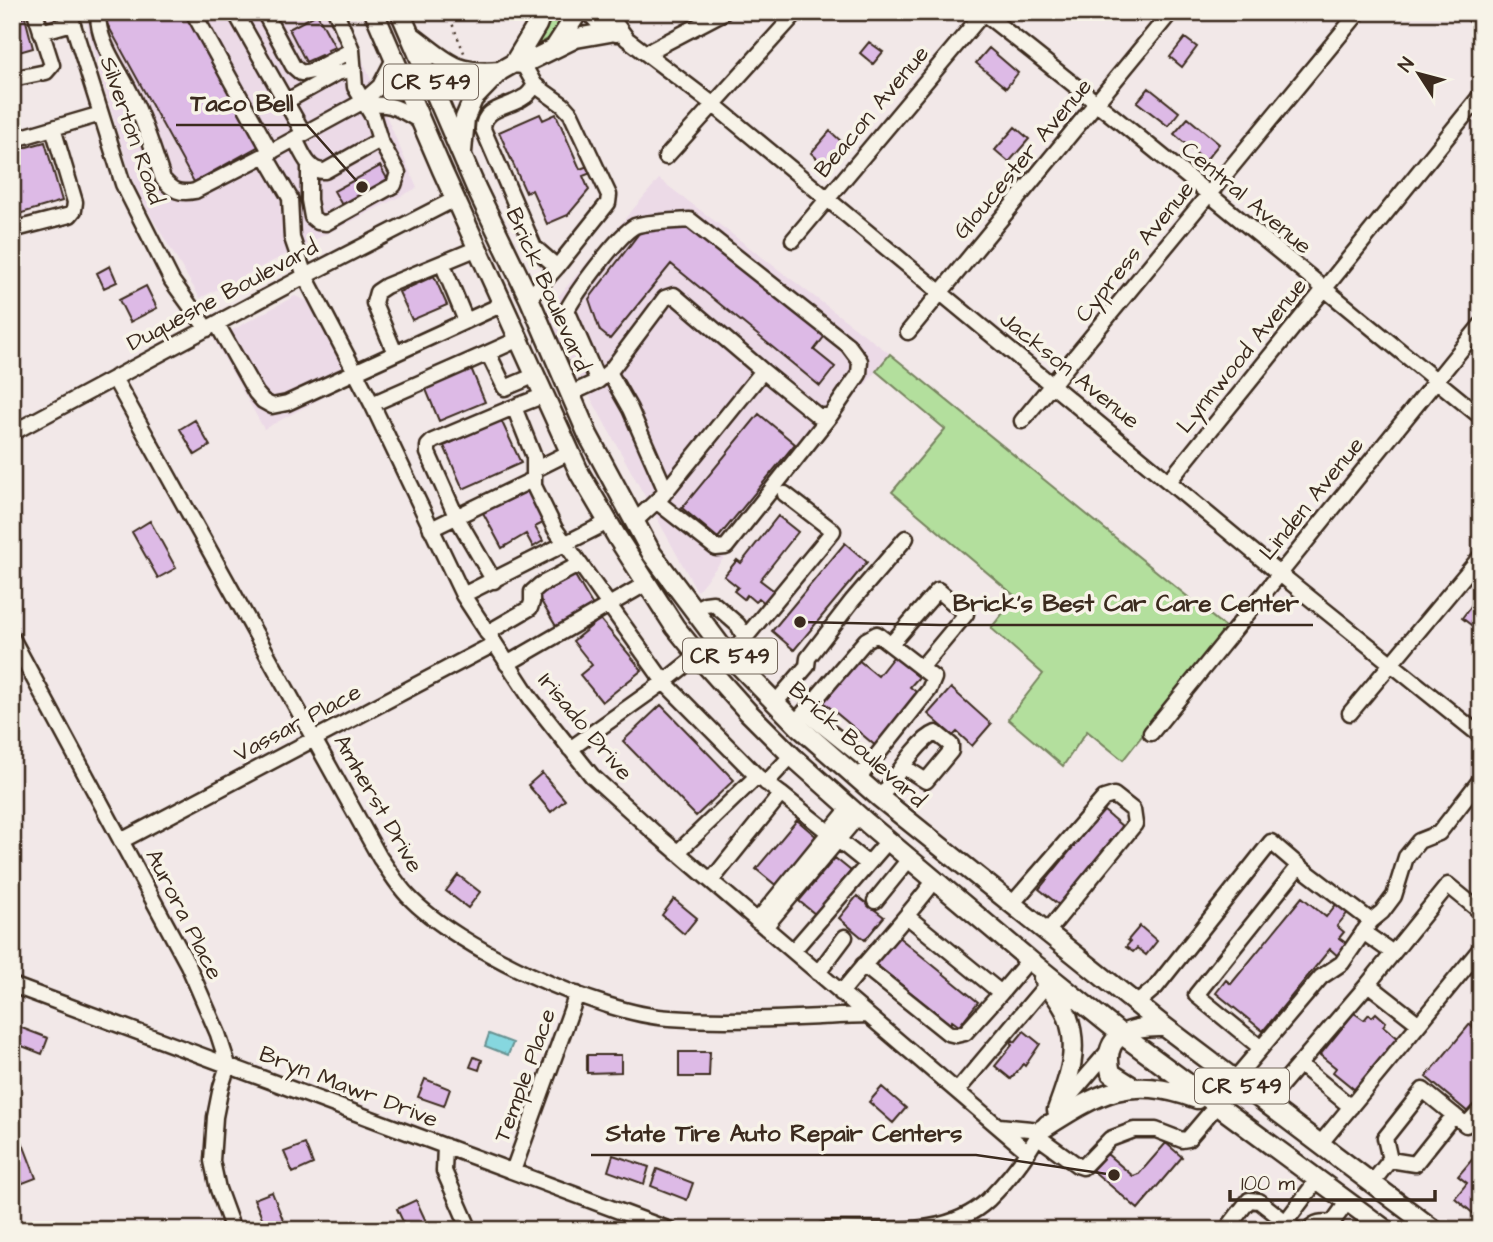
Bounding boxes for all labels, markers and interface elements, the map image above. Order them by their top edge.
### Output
north arrow [1384,38,1454,108]
street label: Beacon Avenue [807,39,937,185]
street label: Silverton Road [92,52,172,209]
text: N [1392,52,1421,78]
road number: CR 549 [384,64,478,100]
street label: Gloucester Avenue [946,71,1100,246]
callout: Taco Bell [176,80,307,125]
text: Taco Bell [189,87,294,121]
street label: Central Avenue [1174,134,1318,262]
street label: Cypress Avenue [1068,174,1203,330]
street label: Brick Boulevard [498,203,598,376]
street label: Duquesne Boulevard [121,231,324,359]
street label: Lynnwood Avenue [1169,271,1315,441]
street label: Jackson Avenue [992,303,1146,436]
street label: Linden Avenue [1252,430,1372,567]
callout: Brick's Best Car Care Center [940,580,1313,625]
text: Brick's Best Car Care Center [953,587,1300,621]
road number: CR 549 [683,638,777,674]
street label: Irisado Drive [530,666,640,788]
street label: Brick Boulevard [781,674,933,816]
street label: Vassar Place [228,676,367,770]
street label: Amherst Drive [326,729,431,878]
street label: Aurora Place [137,844,231,985]
street label: Temple Place [486,1004,564,1146]
street label: Bryn Mawr Drive [254,1038,443,1137]
road number: CR 549 [1195,1068,1289,1104]
callout: State Tire Auto Repair Centers [591,1110,976,1155]
text: State Tire Auto Repair Centers [605,1117,962,1151]
scale bar [1230,1158,1435,1202]
text: 100 m [1241,1169,1296,1198]

